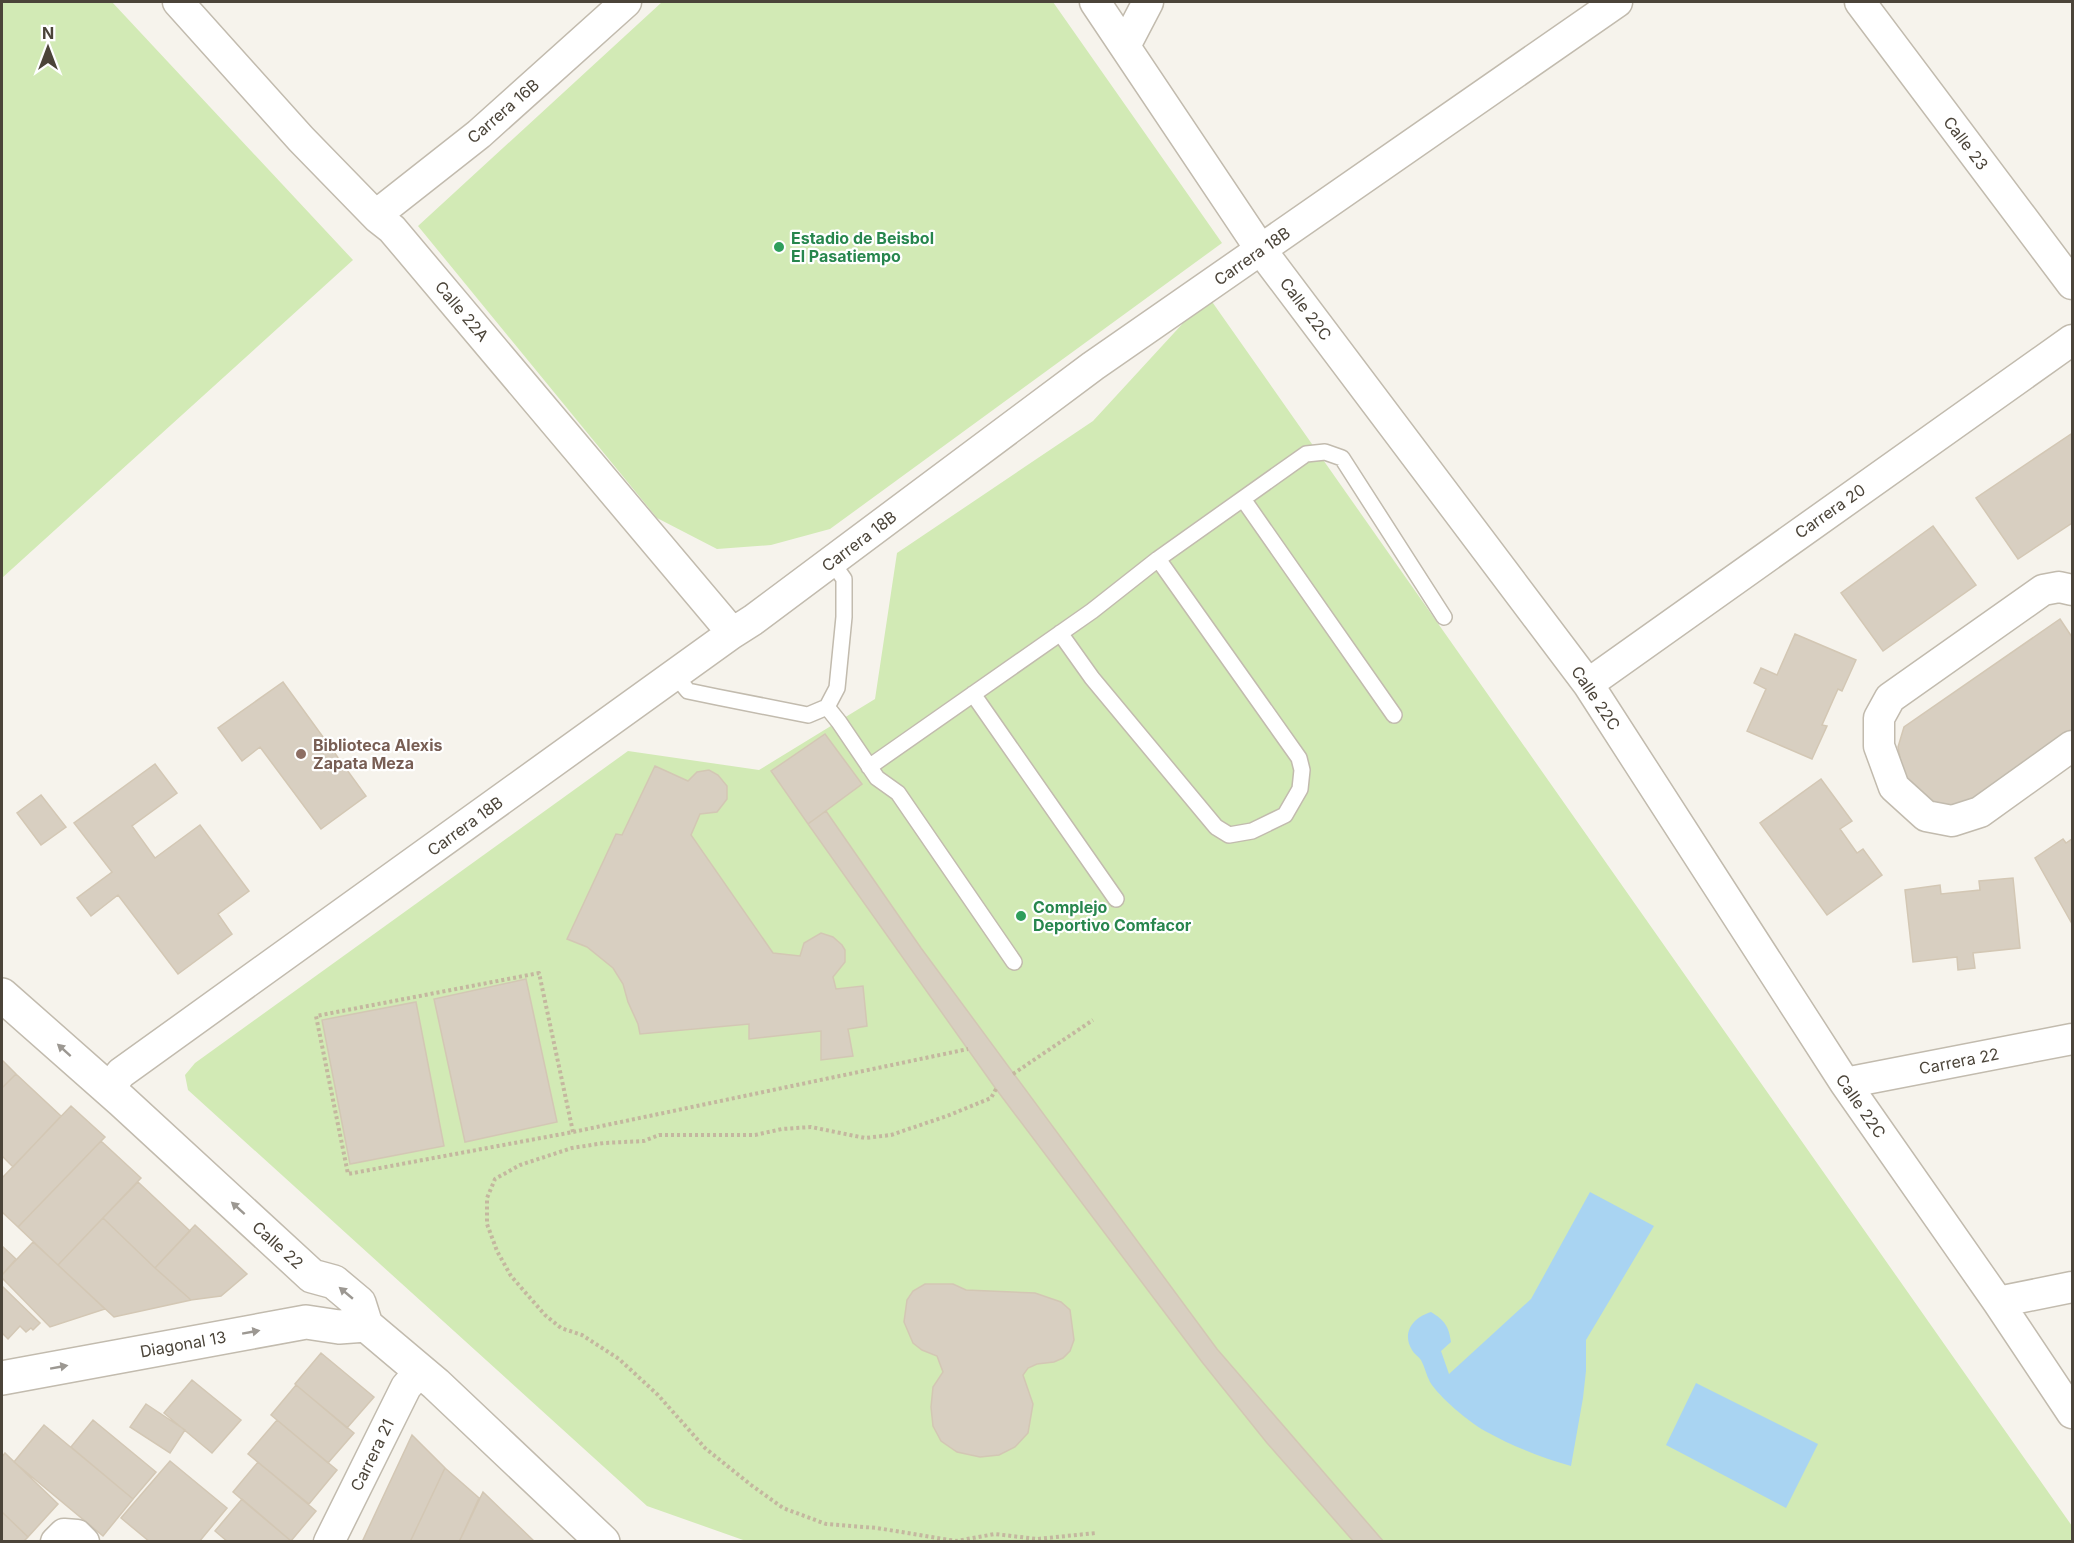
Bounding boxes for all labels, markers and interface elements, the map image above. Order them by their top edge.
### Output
north arrow [18,18,78,78]
text: N [42,23,54,43]
street label: Carrera 16B [463,74,543,148]
street label: Calle 23 [1939,112,1993,174]
street label: Carrera 18B [1210,222,1294,290]
place label: Estadio de Beisbol El Pasatiempo [791,228,934,266]
marker: Estadio de Beisbol El Pasatiempo [772,240,786,254]
street label: Calle 22C [1276,274,1336,344]
street label: Calle 22A [431,277,493,345]
street label: Carrera 20 [1791,479,1869,543]
street label: Carrera 18B [818,506,900,576]
street label: Calle 22C [1567,662,1625,734]
place label: Biblioteca Alexis Zapata Meza [313,735,442,773]
marker: Biblioteca Alexis Zapata Meza [294,747,308,761]
street label: Carrera 18B [423,792,507,860]
place label: Complejo Deportivo Comfacor [1033,897,1192,935]
marker: Complejo Deportivo Comfacor [1014,909,1028,923]
street label: Carrera 22 [1917,1043,2001,1079]
one-way arrow [57,1044,72,1057]
street label: Calle 22C [1832,1070,1890,1142]
one-way arrow [231,1202,246,1215]
street label: Calle 22 [248,1217,308,1273]
one-way arrow [338,1286,354,1299]
street label: Diagonal 13 [138,1327,228,1361]
one-way arrow [242,1327,261,1336]
one-way arrow [50,1362,69,1371]
street label: Carrera 21 [346,1416,398,1494]

